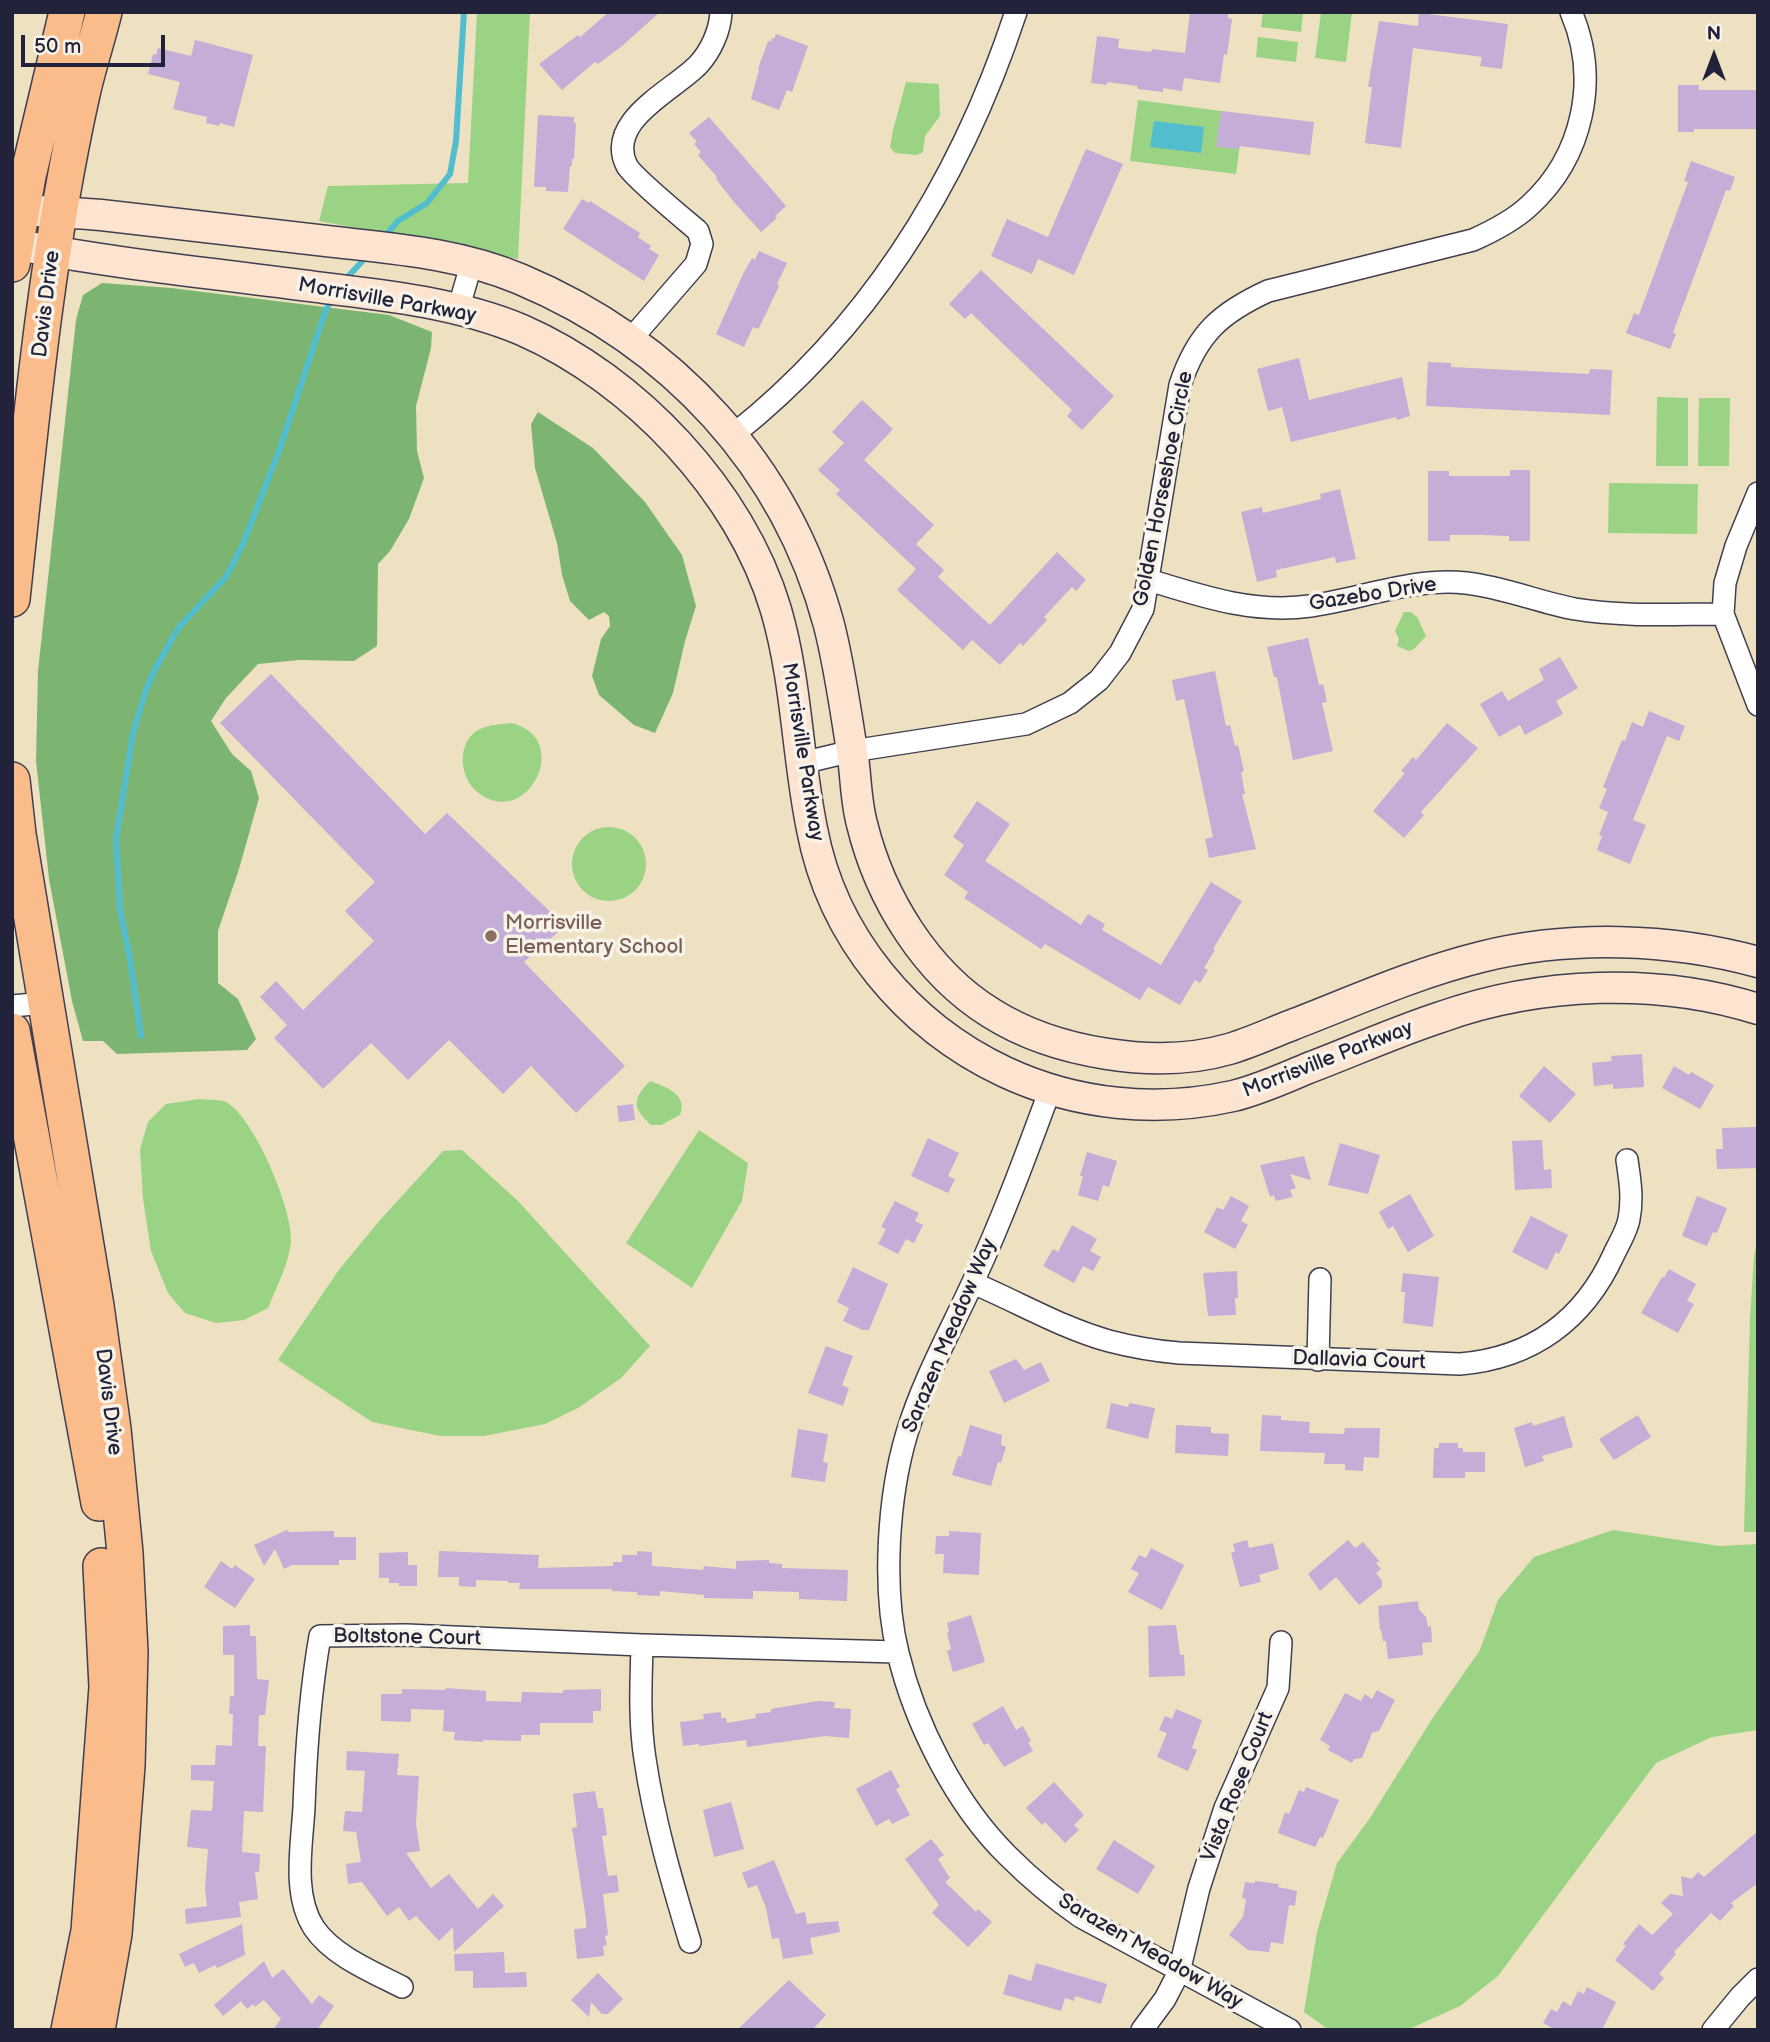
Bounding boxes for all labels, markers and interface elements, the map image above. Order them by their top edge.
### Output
scale bar [24,21,168,65]
north arrow [1679,21,1749,91]
text: N [1707,23,1721,46]
text: 50 m [34,34,81,59]
street label: Davis Drive [28,249,66,359]
street label: Morrisville Parkway [296,273,478,329]
street label: Golden Horseshoe Circle [1129,369,1199,609]
street label: Gazebo Drive [1308,572,1438,618]
street label: Morrisville Parkway [775,661,829,843]
place label: Morrisville Elementary School [505,911,683,961]
marker: Morrisville Elementary School [483,928,499,944]
street label: Morrisville Parkway [1239,1016,1417,1104]
street label: Sarazen Meadow Way [898,1235,1002,1437]
street label: Dallavia Court [1292,1346,1426,1376]
street label: Davis Drive [89,1347,127,1457]
street label: Boltstone Court [333,1624,481,1652]
street label: Vista Rose Court [1196,1708,1280,1866]
street label: Sarazen Meadow Way [1053,1889,1247,2015]

